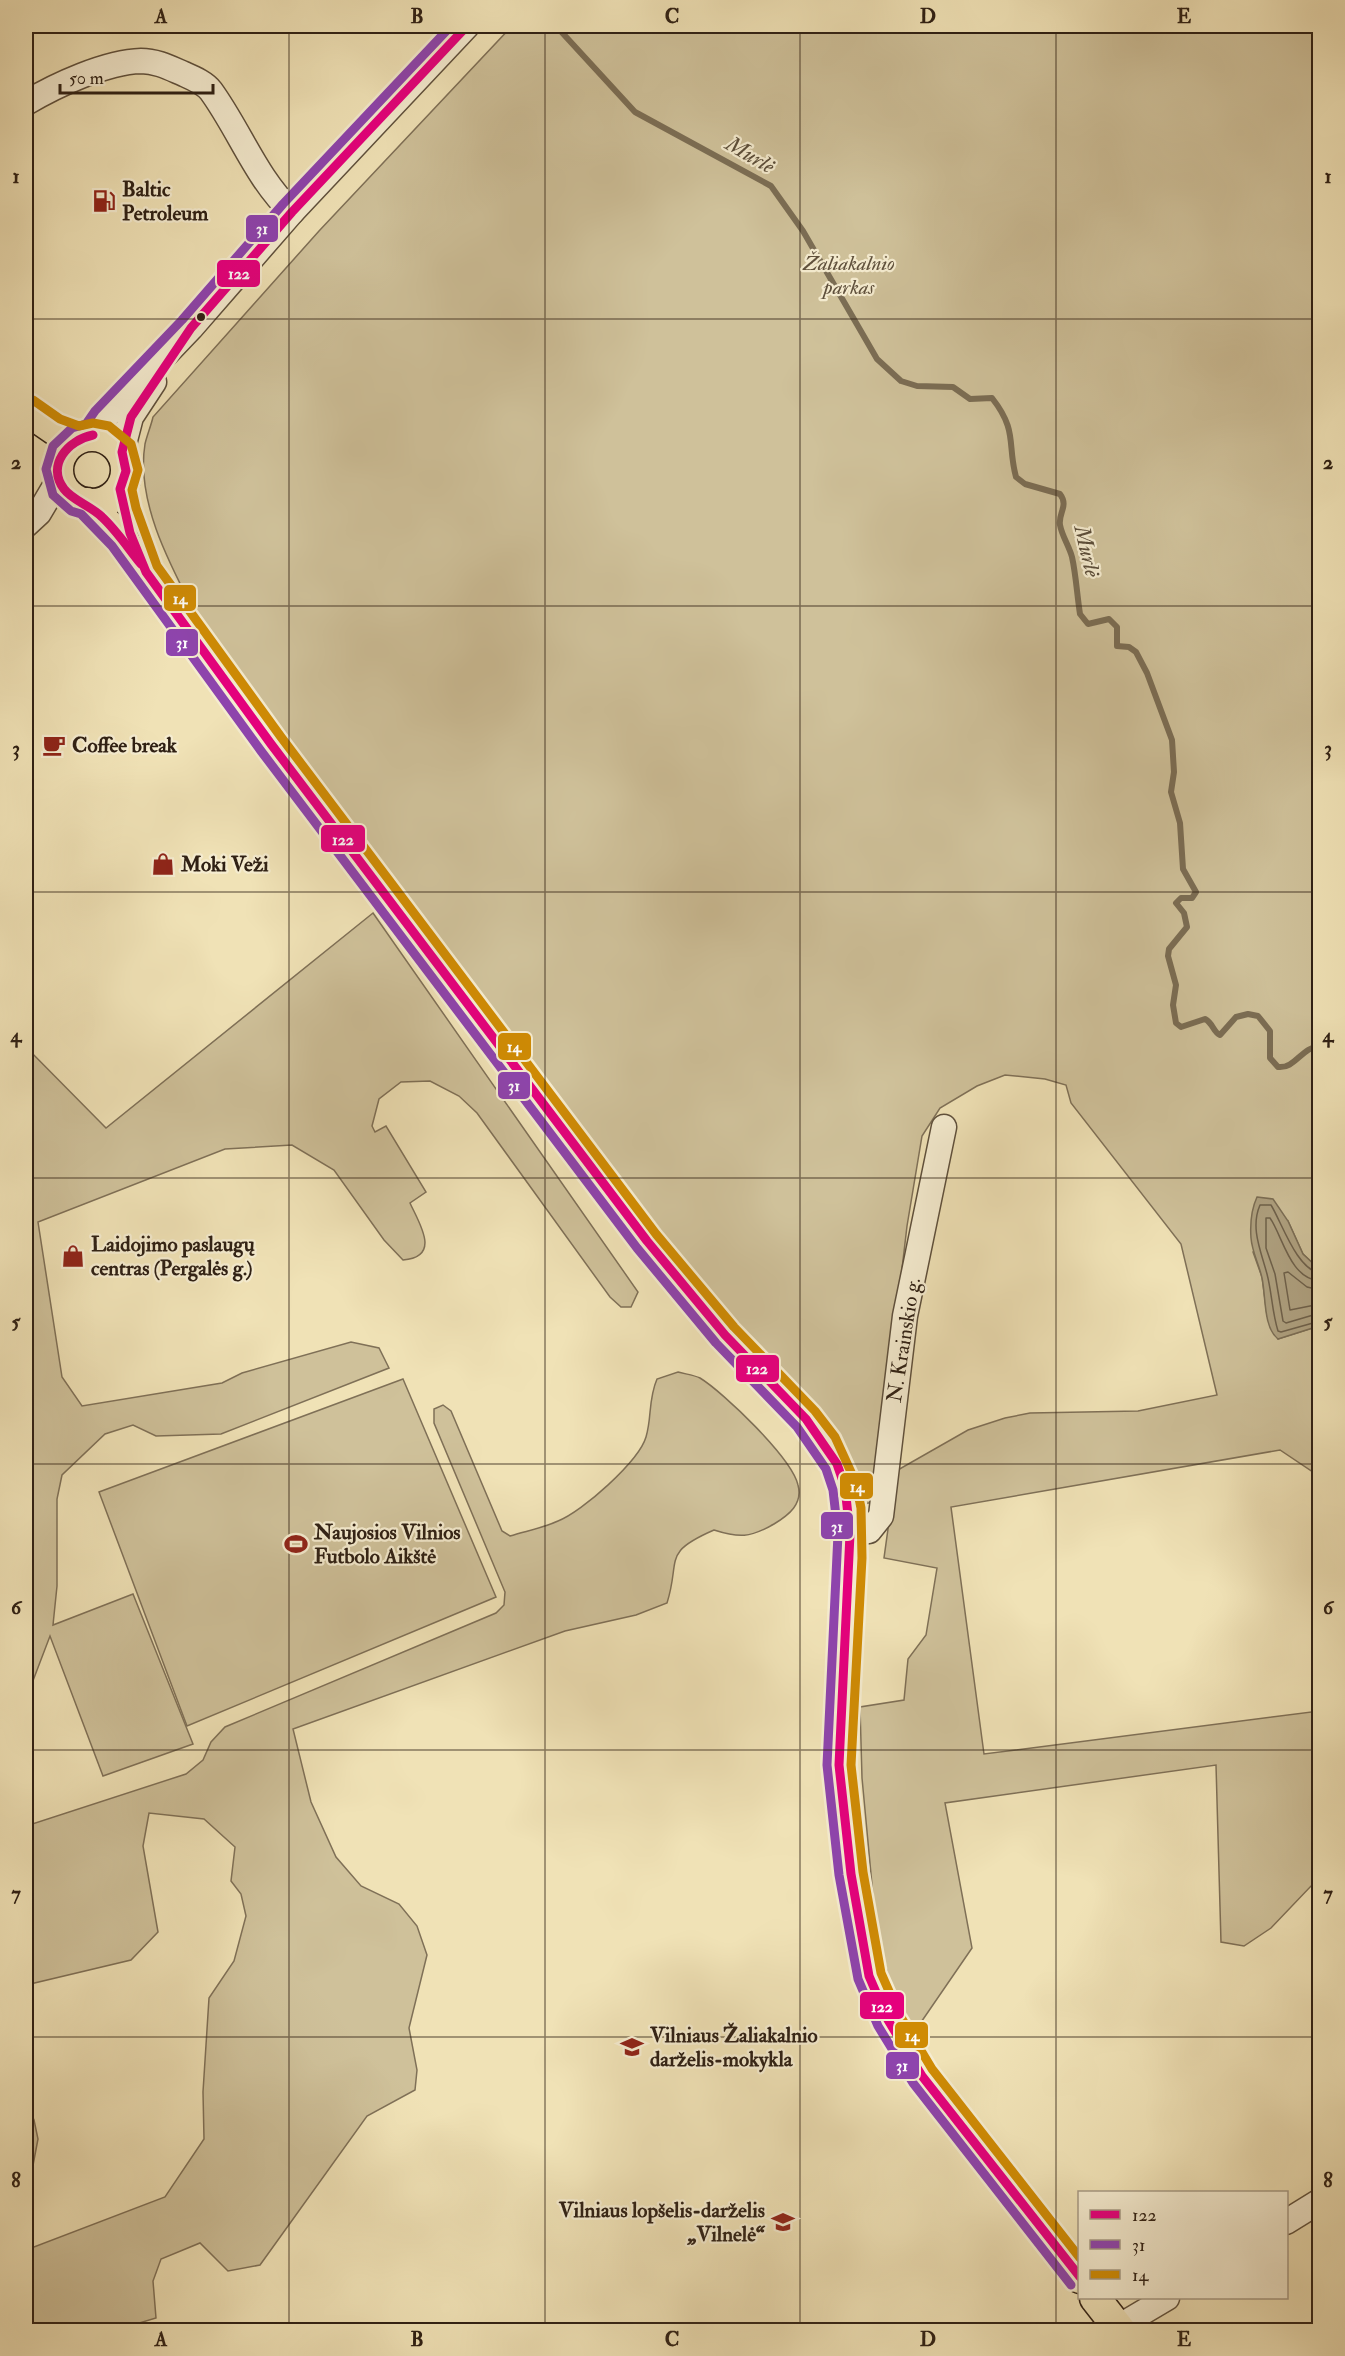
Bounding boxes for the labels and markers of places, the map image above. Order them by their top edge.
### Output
place label: Baltic Petroleum [122,176,209,227]
fuel station icon: Baltic Petroleum [91,188,117,214]
unlabelled marker [195,311,207,323]
cafe icon: Coffee break [41,732,67,758]
place label: Coffee break [72,732,178,759]
shop icon: Moki Veži [150,851,176,877]
place label: Moki Veži [180,851,269,878]
place label: Laidojimo paslaugų centras (Pergalės g.) [91,1231,255,1282]
shop icon: Laidojimo paslaugų centras (Pergalės g.) [60,1243,86,1269]
place label: Naujosios Vilnios Futbolo Aikštė [313,1519,461,1570]
sports icon: Naujosios Vilnios Futbolo Aikštė [283,1531,309,1557]
place label: Vilniaus Žaliakalnio darželis-mokykla [649,2022,818,2073]
school or university icon: Vilniaus Žaliakalnio darželis-mokykla [619,2034,645,2060]
place label: Vilniaus lopšelis-darželis „Vilnelė“ [558,2197,766,2248]
school or university icon: Vilniaus lopšelis-darželis „Vilnelė“ [770,2209,796,2235]

